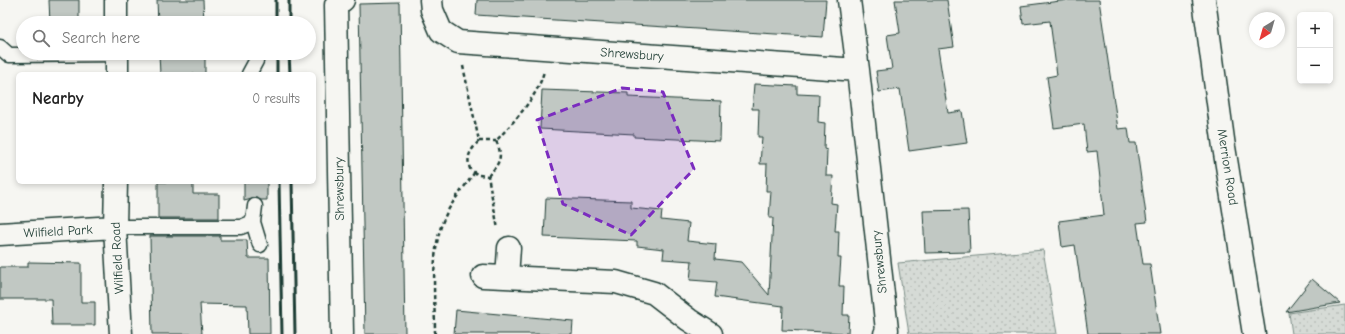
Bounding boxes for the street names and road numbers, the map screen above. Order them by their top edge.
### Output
street label: Shrewsbury [600,44,664,64]
street label: Merrion Road [1215,128,1241,206]
street label: Shrewsbury [331,157,347,221]
street label: Wilfield Park [23,222,94,240]
street label: Wilfield Road [108,222,126,294]
street label: Shrewsbury [868,230,890,294]

